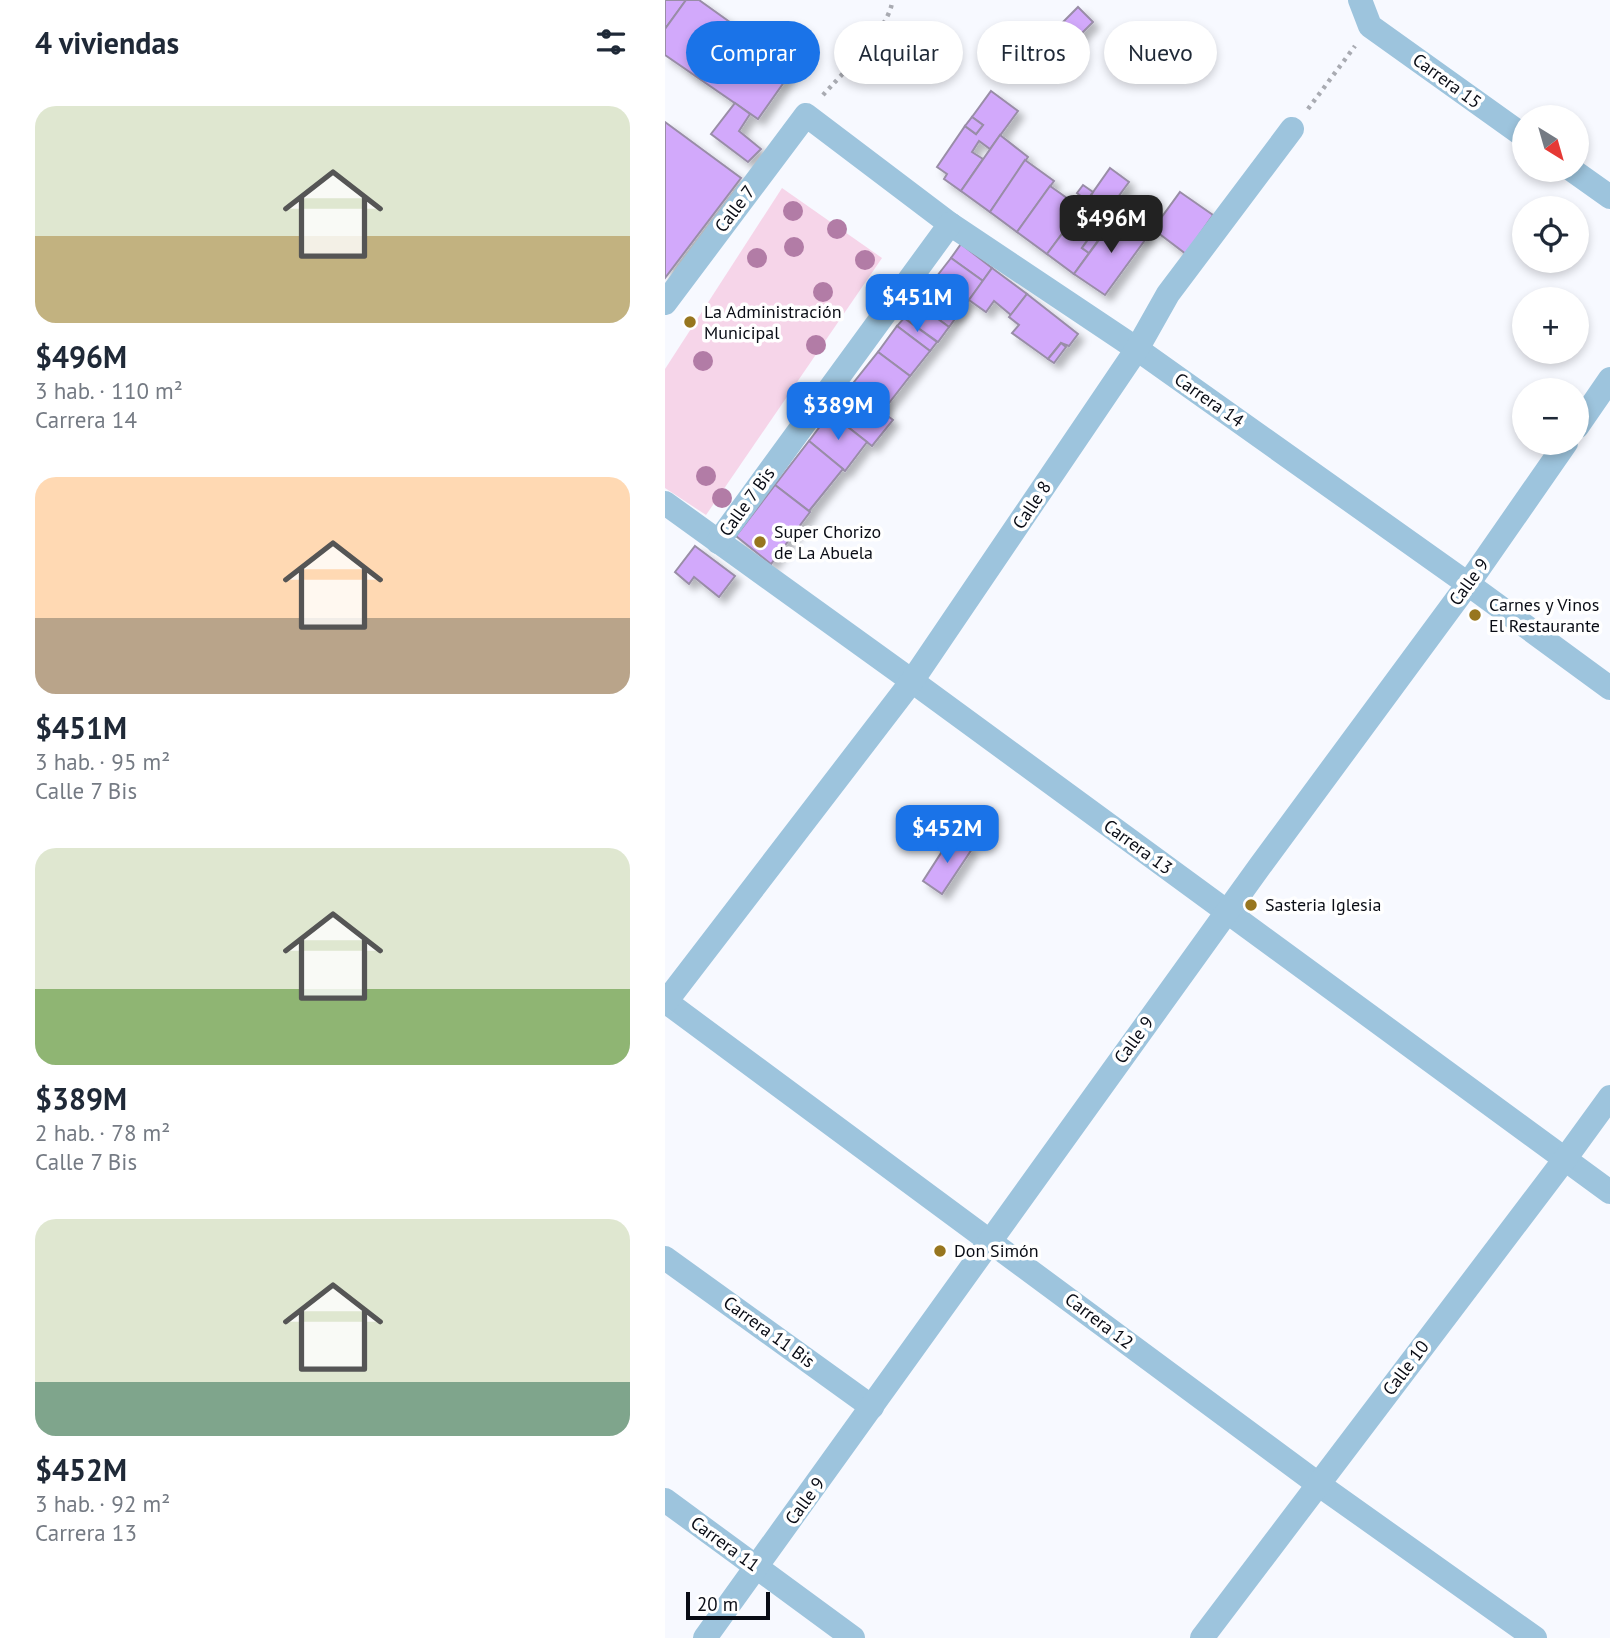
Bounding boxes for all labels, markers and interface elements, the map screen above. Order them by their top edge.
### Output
chip: Comprar [686,21,820,84]
chip: Alquilar [834,21,963,84]
chip: Filtros [977,21,1090,84]
chip: Nuevo [1104,21,1217,84]
text: 4 viviendas [35,23,179,62]
icon: filters [592,23,630,61]
street label: Carrera 15 [1408,48,1486,113]
north arrow [1512,105,1589,182]
map controls [1512,105,1589,455]
icon: home [270,151,396,277]
street label: Calle 7 [709,181,760,237]
pin: $496M [1062,196,1160,255]
button: locate [1512,196,1589,273]
text: $496M [1076,203,1146,232]
pin: $451M [868,274,966,334]
text: $451M [882,282,952,311]
button: + [1512,287,1589,364]
place label: La Administración Municipal [704,300,842,344]
marker: La Administración Municipal [682,314,698,330]
text: $496M [35,337,127,376]
street label: Carrera 14 [1170,367,1249,432]
text: 3 hab. · 110 m² [35,376,183,405]
button: − [1512,378,1589,455]
pin: $389M [789,382,887,442]
text: $389M [803,390,873,419]
text: Carrera 14 [35,405,137,434]
street label: Calle 7 Bis [714,463,779,541]
street label: Calle 8 [1007,476,1056,533]
place label: Super Chorizo de La Abuela [774,520,881,564]
icon: home [270,522,396,648]
marker: Super Chorizo de La Abuela [752,534,768,550]
street label: Calle 9 [1444,553,1494,610]
place label: Carnes y Vinos El Restaurante [1489,593,1600,637]
marker: Carnes y Vinos El Restaurante [1467,607,1483,623]
text: $451M [35,708,127,747]
text: 3 hab. · 95 m² [35,747,170,776]
text: Calle 7 Bis [35,776,137,805]
pin: $452M [898,806,996,865]
text: $452M [912,813,982,842]
street label: Carrera 13 [1099,814,1177,879]
icon: home [270,893,396,1019]
place label: Sasteria Iglesia [1265,893,1381,916]
marker: Sasteria Iglesia [1243,897,1259,913]
street label: Calle 9 [1109,1011,1159,1068]
text: $389M [35,1079,127,1118]
text: 2 hab. · 78 m² [35,1118,170,1147]
text: Calle 7 Bis [35,1147,137,1176]
place label: Don Simón [954,1239,1039,1262]
marker: Don Simón [932,1243,948,1259]
icon: home [270,1264,396,1390]
street label: Carrera 12 [1061,1287,1138,1354]
street label: Carrera 11 Bis [719,1291,820,1372]
street label: Calle 10 [1377,1335,1434,1400]
text: $452M [35,1450,127,1489]
street label: Calle 9 [780,1472,830,1529]
text: 3 hab. · 92 m² [35,1489,170,1518]
street label: Carrera 11 [686,1511,764,1576]
text: Carrera 13 [35,1518,137,1547]
scale bar [686,1589,770,1621]
text: 20 m [697,1592,738,1616]

